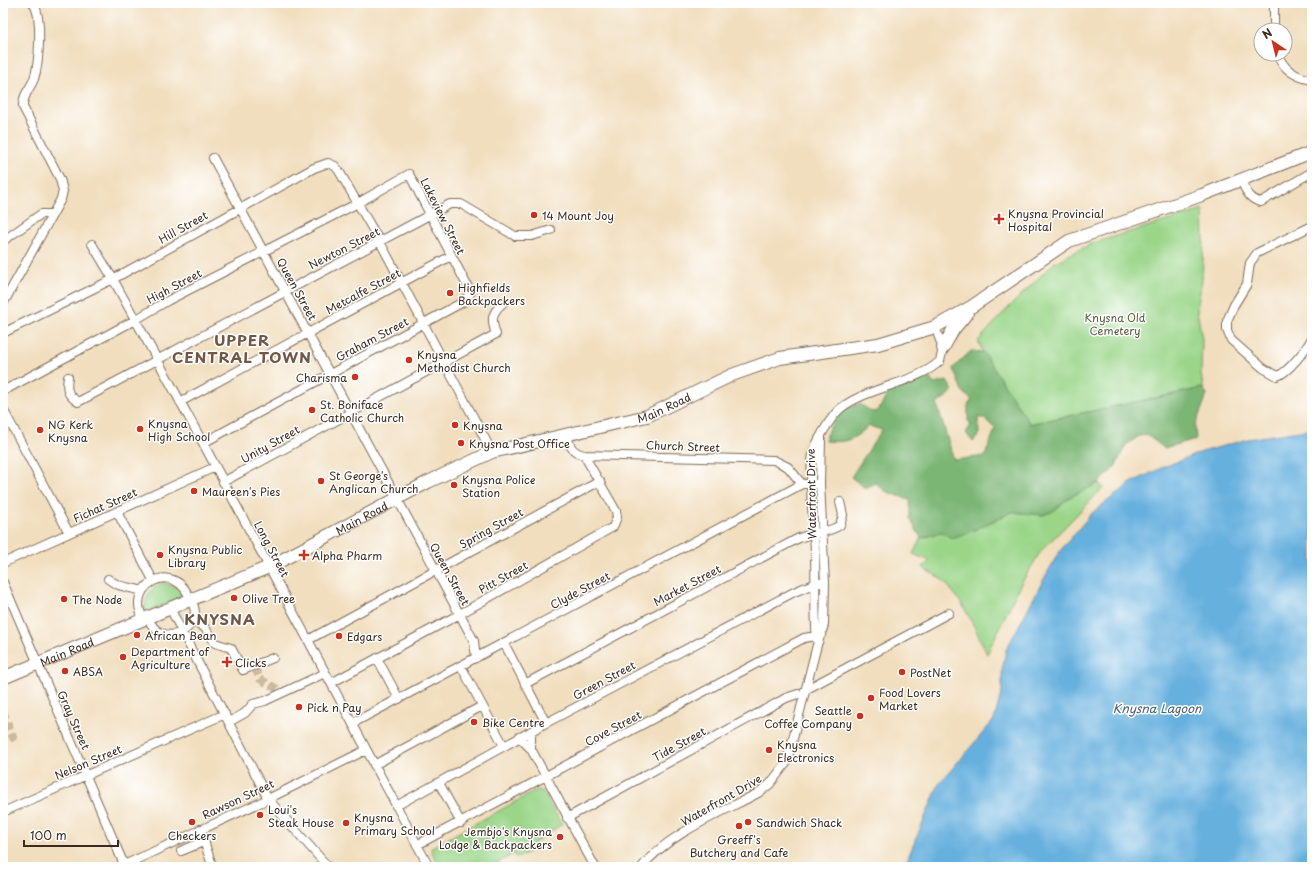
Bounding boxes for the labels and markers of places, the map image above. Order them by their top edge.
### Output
place label: Knysna Provincial Hospital [1008,205,1104,235]
place label: 14 Mount Joy [542,207,614,224]
marker: 14 Mount Joy [529,210,539,220]
marker: Knysna Provincial Hospital [993,213,1005,225]
place label: Highfields Backpackers [458,279,525,309]
marker: Highfields Backpackers [445,288,455,298]
place label: Knysna Methodist Church [417,346,511,376]
marker: Knysna Methodist Church [404,355,414,365]
place label: Charisma [296,369,347,386]
marker: Charisma [350,372,360,382]
place label: St. Boniface Catholic Church [320,396,404,426]
marker: St. Boniface Catholic Church [307,405,317,415]
place label: Knysna High School [148,415,210,445]
place label: NG Kerk Knysna [48,416,94,446]
place label: Knysna [463,417,503,434]
marker: Knysna [450,420,460,430]
marker: Knysna High School [135,424,145,434]
marker: NG Kerk Knysna [35,425,45,435]
place label: Knysna Post Office [469,435,570,452]
marker: Knysna Post Office [456,438,466,448]
place label: St George's Anglican Church [329,467,418,497]
place label: Knysna Police Station [462,471,536,501]
marker: St George's Anglican Church [316,476,326,486]
marker: Knysna Police Station [449,480,459,490]
place label: Maureen's Pies [202,483,280,500]
marker: Maureen's Pies [189,486,199,496]
place label: Knysna Public Library [168,541,243,571]
place label: Alpha Pharm [312,547,382,564]
marker: Knysna Public Library [155,550,165,560]
marker: Alpha Pharm [299,550,309,560]
place label: Olive Tree [242,590,295,607]
place label: The Node [72,591,122,608]
marker: Olive Tree [229,593,239,603]
marker: The Node [59,594,69,604]
place label: African Bean [145,627,217,644]
place label: Edgars [347,628,382,645]
marker: African Bean [132,630,142,640]
marker: Edgars [334,631,344,641]
place label: Department of Agriculture [131,643,211,673]
marker: Department of Agriculture [118,652,128,662]
place label: Clicks [235,654,266,671]
marker: Clicks [222,657,232,667]
place label: ABSA [73,663,103,680]
place label: PostNet [910,664,952,681]
marker: ABSA [60,666,70,676]
marker: PostNet [897,667,907,677]
place label: Food Lovers Market [879,684,941,714]
marker: Food Lovers Market [866,693,876,703]
place label: Pick n Pay [307,699,362,716]
marker: Pick n Pay [294,702,304,712]
place label: Seattle Coffee Company [764,702,852,732]
marker: Seattle Coffee Company [855,711,865,721]
place label: Bike Centre [482,714,545,731]
marker: Bike Centre [469,717,479,727]
place label: Knysna Electronics [777,736,834,766]
marker: Knysna Electronics [764,745,774,755]
place label: Loui's Steak House [268,801,334,831]
place label: Knysna Primary School [354,809,435,839]
marker: Loui's Steak House [255,810,265,820]
place label: Sandwich Shack [756,814,842,831]
marker: Checkers [187,817,197,827]
marker: Sandwich Shack [743,817,753,827]
marker: Knysna Primary School [341,818,351,828]
marker: Greeff's Butchery and Cafe [734,821,744,831]
place label: Jembjo's Knysna Lodge & Backpackers [439,823,552,853]
place label: Checkers [168,827,216,844]
place label: Greeff's Butchery and Cafe [690,831,788,861]
marker: Jembjo's Knysna Lodge & Backpackers [555,832,565,842]

